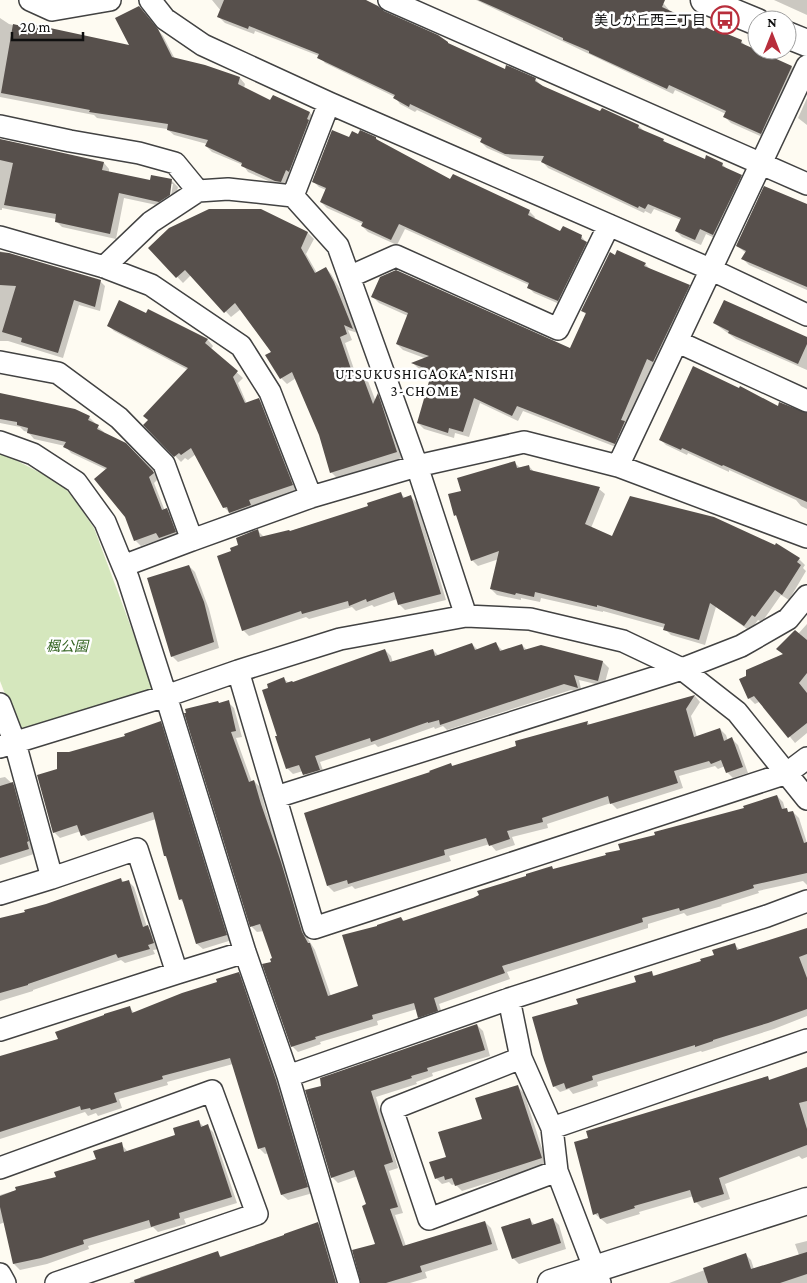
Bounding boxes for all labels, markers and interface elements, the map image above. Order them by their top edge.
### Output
bus stop icon: 美しが丘西三丁目 [710,5,740,35]
scale bar [12,10,84,42]
north arrow [747,10,797,60]
place label: 美しが丘西三丁目 [594,12,706,28]
text: N [767,14,777,30]
text: 20 m [20,19,51,35]
district label: UTSUKUSHIGAOKA-NISHI 3-CHOME [335,366,515,399]
park label: 楓公園 [46,638,90,654]

